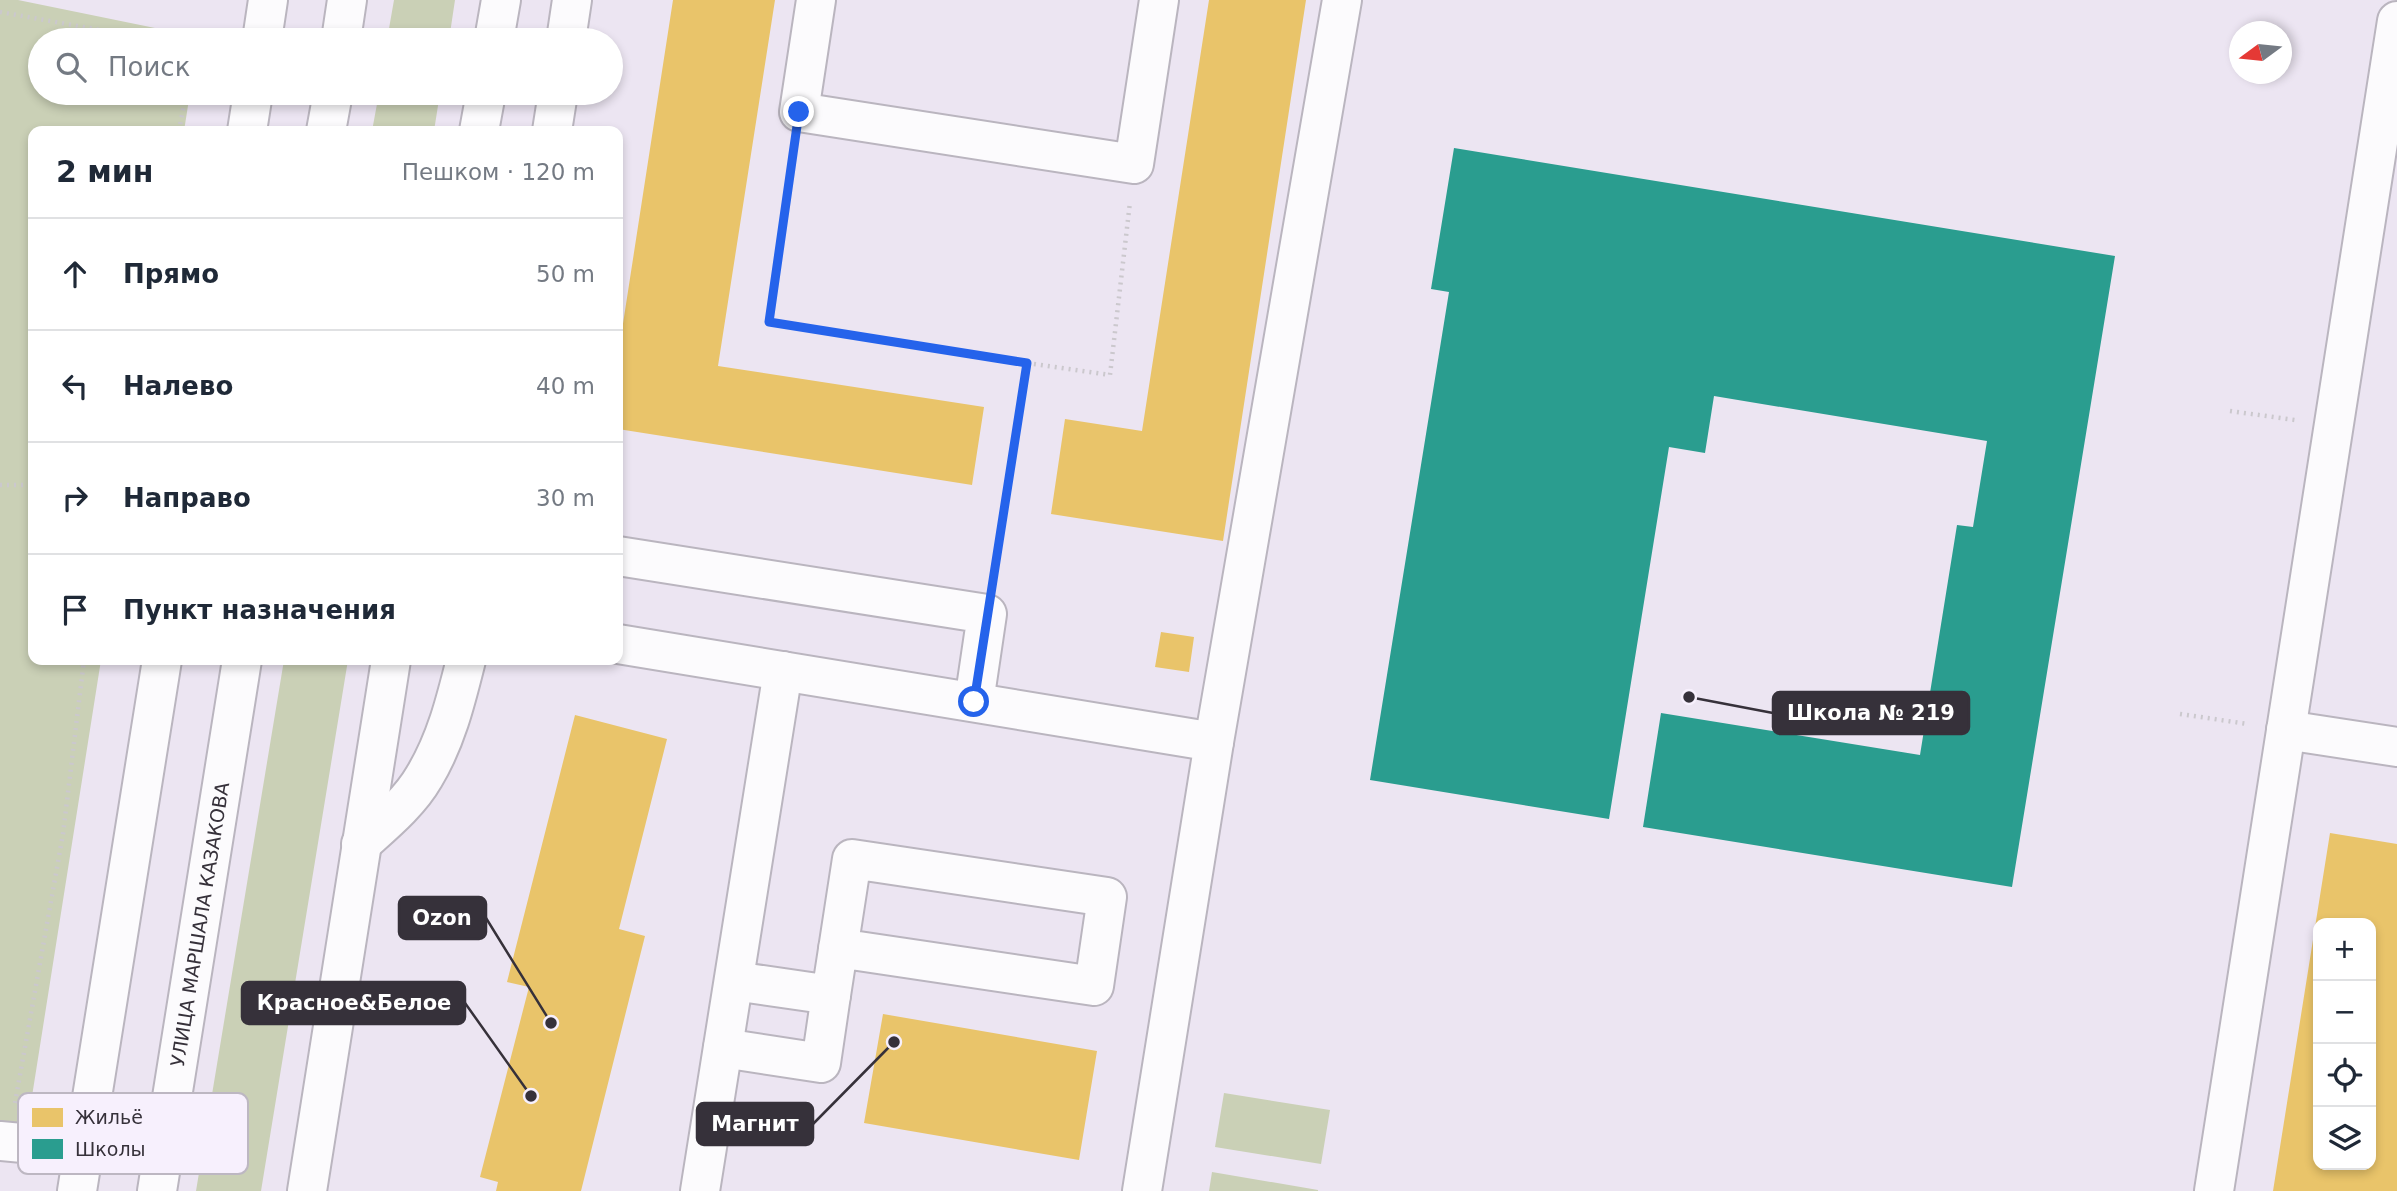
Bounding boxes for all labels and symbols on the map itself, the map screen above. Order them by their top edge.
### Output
north arrow [2229,21,2292,84]
route end [783,96,814,127]
route start [958,686,989,717]
callout: Школа № 219 [1773,692,1969,734]
text: Школа № 219 [1787,701,1955,725]
street label: УЛИЦА МАРШАЛА КАЗАКОВА [166,781,233,1068]
callout: Ozon [399,897,486,939]
text: Ozon [412,906,472,930]
callout: Красное&Белое [242,982,465,1024]
text: Красное&Белое [257,991,451,1015]
legend [18,1093,248,1174]
callout: Магнит [697,1103,813,1145]
text: Жильё [75,1106,143,1128]
text: Магнит [711,1112,800,1136]
text: Школы [75,1138,146,1160]

